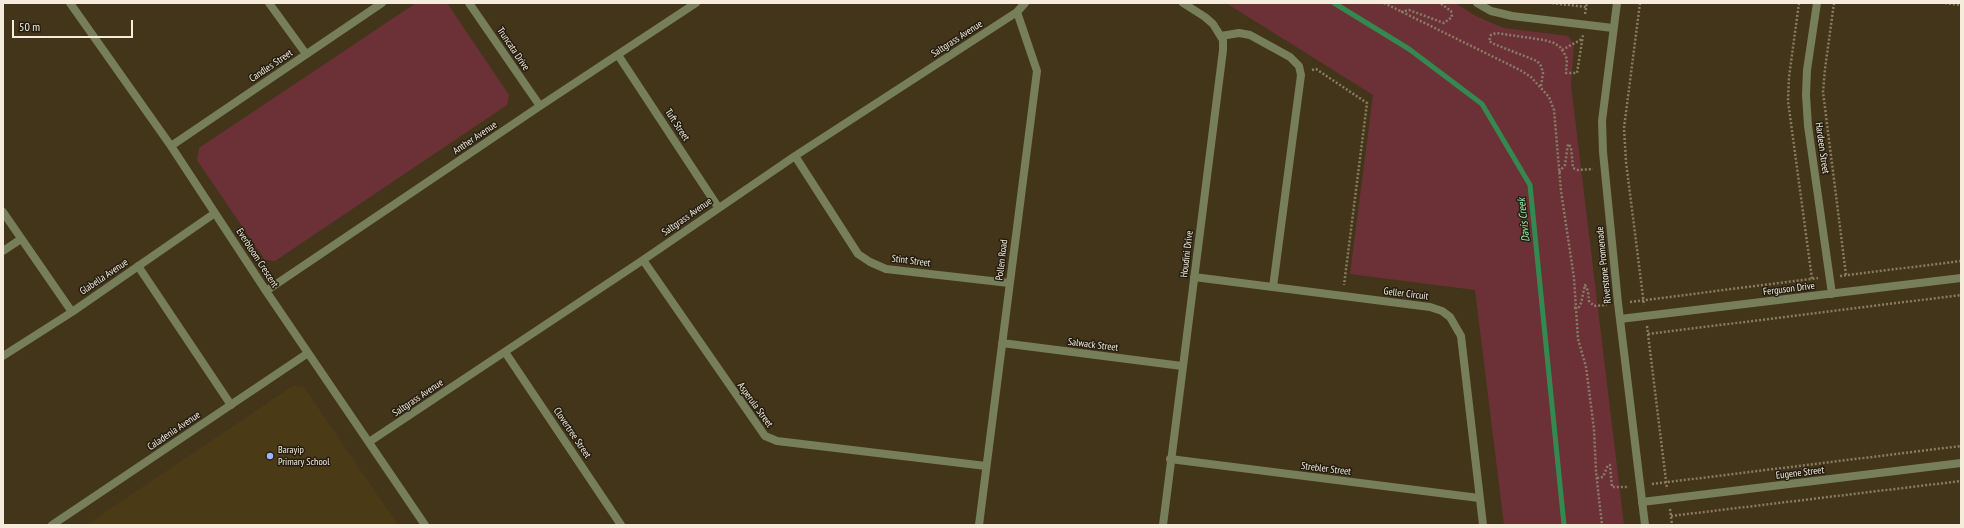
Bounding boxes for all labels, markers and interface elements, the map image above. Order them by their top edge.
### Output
scale bar [14,12,135,38]
street label: Saltgrass Avenue [929,18,985,60]
text: 50 m [19,19,40,34]
street label: Truncata Drive [494,25,532,73]
street label: Candles Street [247,47,295,85]
street label: Tuft Street [662,107,692,143]
street label: Anther Avenue [451,119,499,157]
street label: Hardeen Street [1812,122,1832,174]
street label: Saltgrass Avenue [660,195,714,239]
water label: Davis Creek [1515,197,1533,243]
street label: Everbloom Crescent [233,226,281,290]
street label: Riverstone Promenade [1594,226,1614,304]
street label: Houdini Drive [1178,230,1196,278]
street label: Pollen Road [994,239,1010,281]
street label: Stint Street [891,253,931,269]
street label: Glabella Avenue [78,256,130,298]
street label: Ferguson Drive [1762,280,1816,298]
street label: Geller Circuit [1383,285,1429,303]
street label: Salwack Street [1067,336,1119,354]
street label: Saltgrass Avenue [390,377,446,419]
street label: Asperula Street [735,380,775,430]
street label: Clovertree Street [551,405,593,461]
street label: Caladenia Avenue [145,409,203,453]
place label: Barayip Primary School [278,444,329,468]
marker: Barayip Primary School [265,451,275,461]
street label: Strebler Street [1300,460,1352,478]
street label: Eugene Street [1775,464,1825,482]

